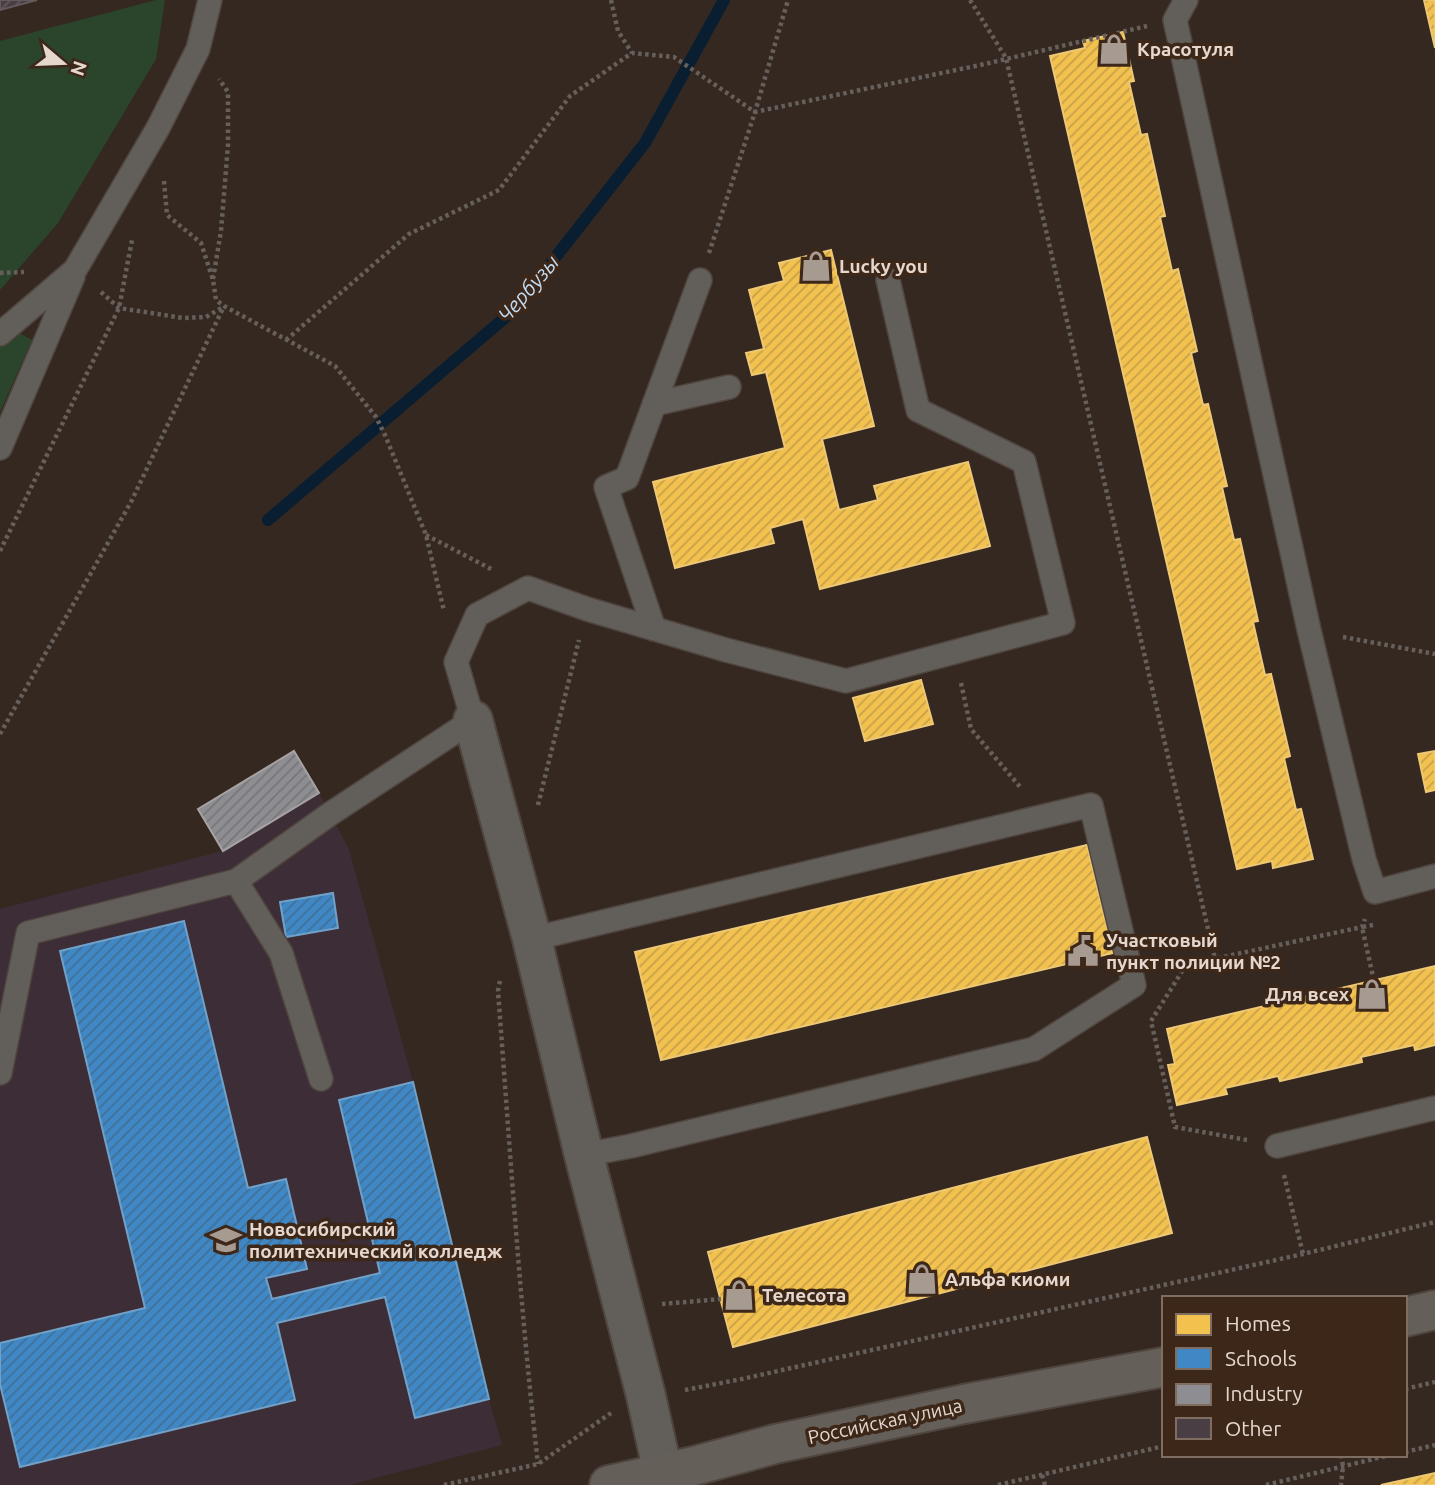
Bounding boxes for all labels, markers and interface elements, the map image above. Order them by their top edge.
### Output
north arrow [28,28,98,98]
shop icon: Красотуля [1097,32,1131,66]
place label: Красотуля [1137,38,1234,60]
text: N [66,58,92,79]
shop icon: Lucky you [799,249,833,283]
water label: Чербузы [493,250,564,326]
place label: Lucky you [839,255,928,277]
place label: Участковый пункт полиции №2 [1106,929,1281,973]
public building icon: Участковый пункт полиции №2 [1066,934,1100,968]
shop icon: Для всех [1355,977,1389,1011]
place label: Для всех [1265,983,1350,1005]
place label: Новосибирский политехнический колледж [249,1218,503,1262]
school or university icon: Новосибирский политехнический колледж [209,1223,243,1257]
shop icon: Альфа киоми [905,1262,939,1296]
place label: Альфа киоми [945,1268,1070,1290]
shop icon: Телесота [722,1278,756,1312]
place label: Телесота [762,1284,846,1306]
legend [1162,1296,1407,1457]
text: Homes [1225,1311,1291,1335]
text: Schools [1225,1346,1297,1370]
text: Industry [1225,1381,1303,1405]
street label: Российская улица [806,1394,964,1448]
text: Other [1225,1416,1281,1440]

